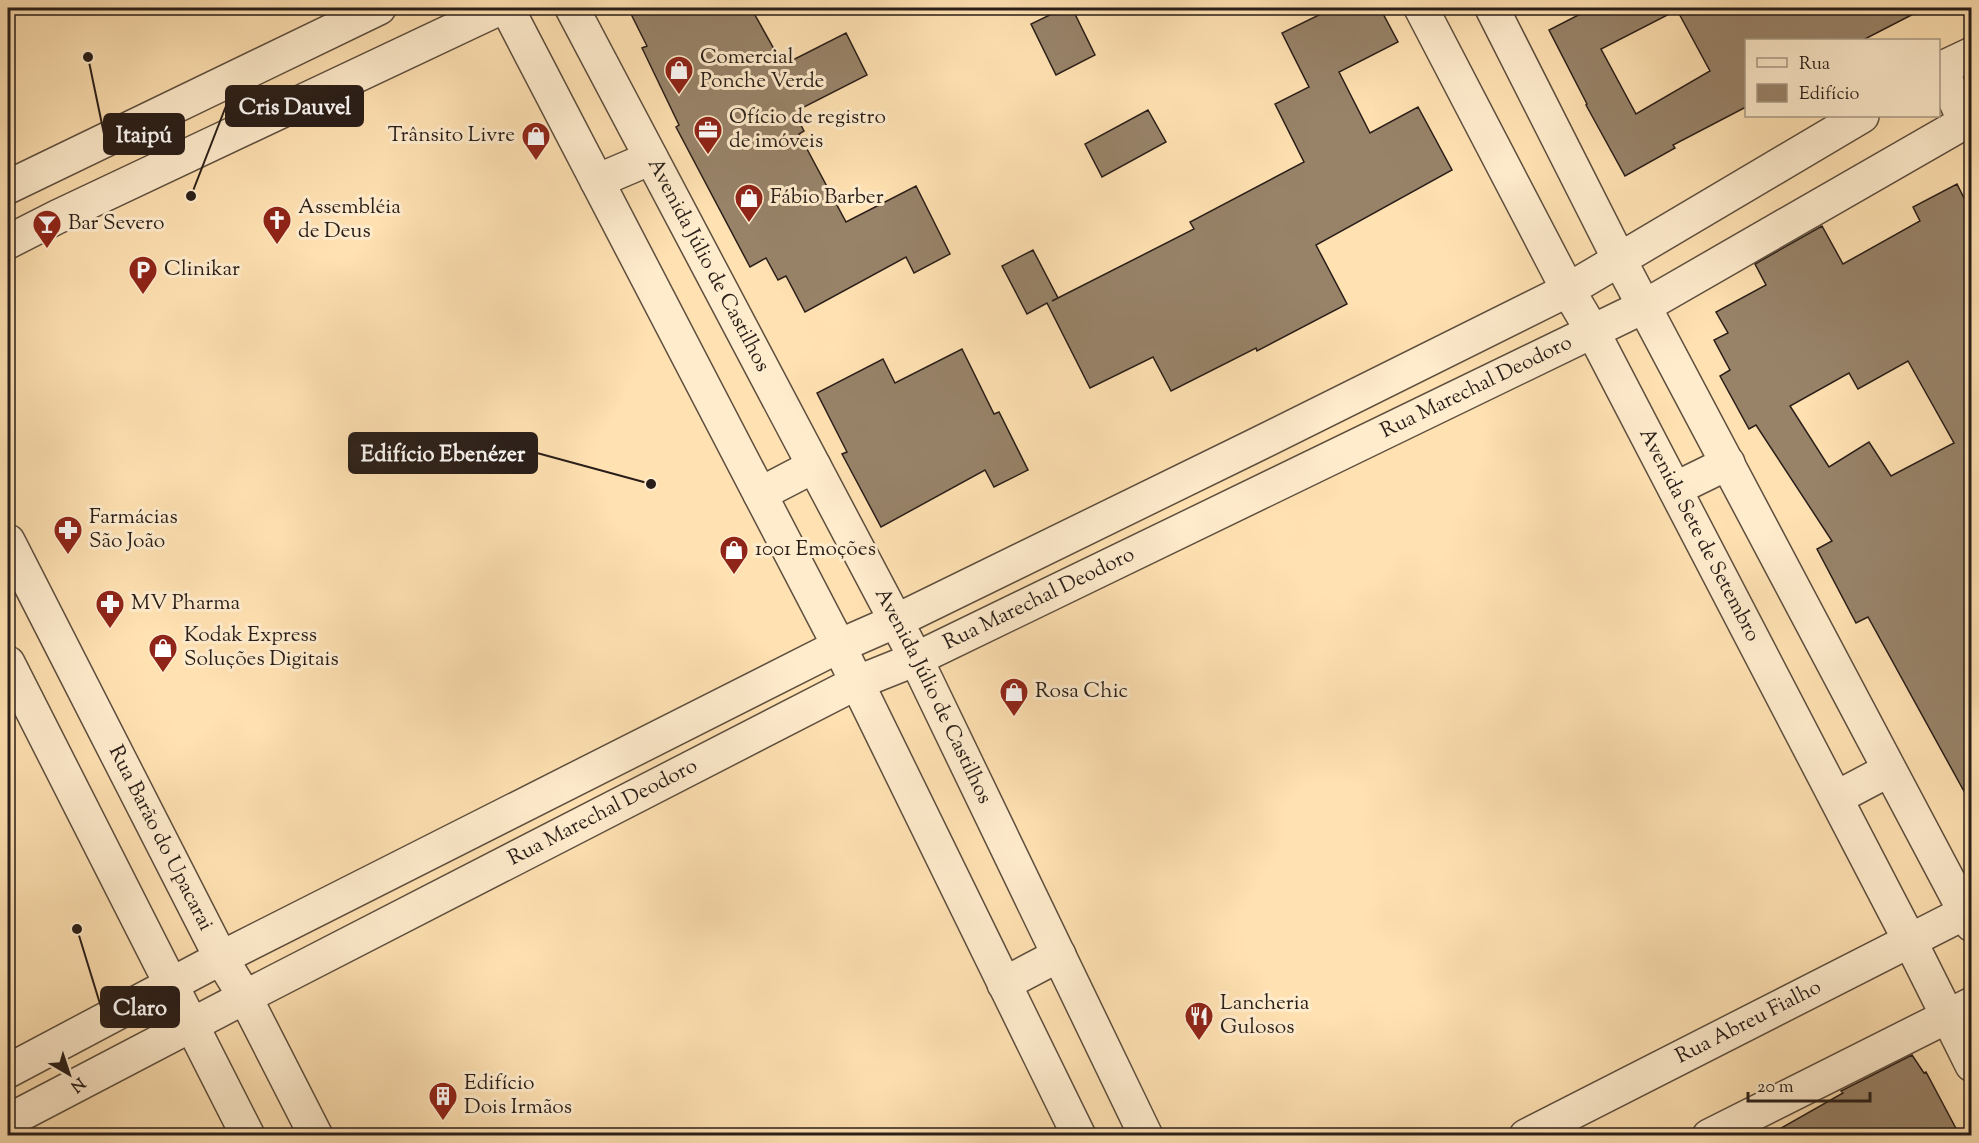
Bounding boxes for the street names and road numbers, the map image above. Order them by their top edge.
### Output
street label: Avenida Júlio de Castilhos [639,153,777,377]
street label: Rua Marechal Deodoro [1376,328,1577,447]
street label: Avenida Sete de Setembro [1631,423,1767,647]
street label: Rua Marechal Deodoro [938,540,1140,658]
street label: Avenida Júlio de Castilhos [866,583,999,809]
street label: Rua Barão do Upacarai [100,740,220,937]
street label: Rua Marechal Deodoro [503,752,703,874]
street label: Rua Abreu Fialho [1671,973,1827,1072]

